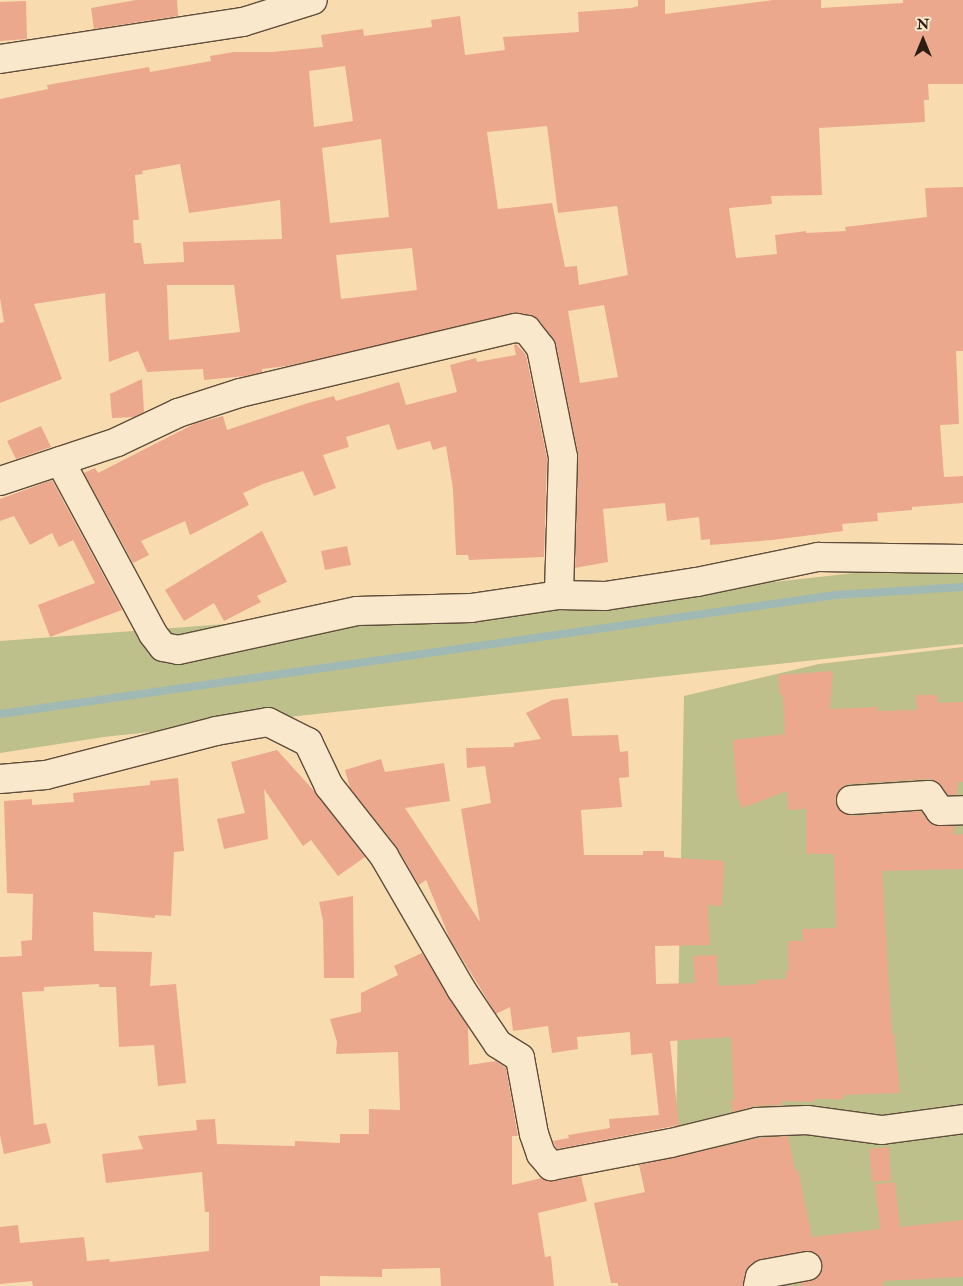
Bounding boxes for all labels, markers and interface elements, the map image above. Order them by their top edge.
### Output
north arrow [898,15,948,65]
text: N [917,16,929,33]

